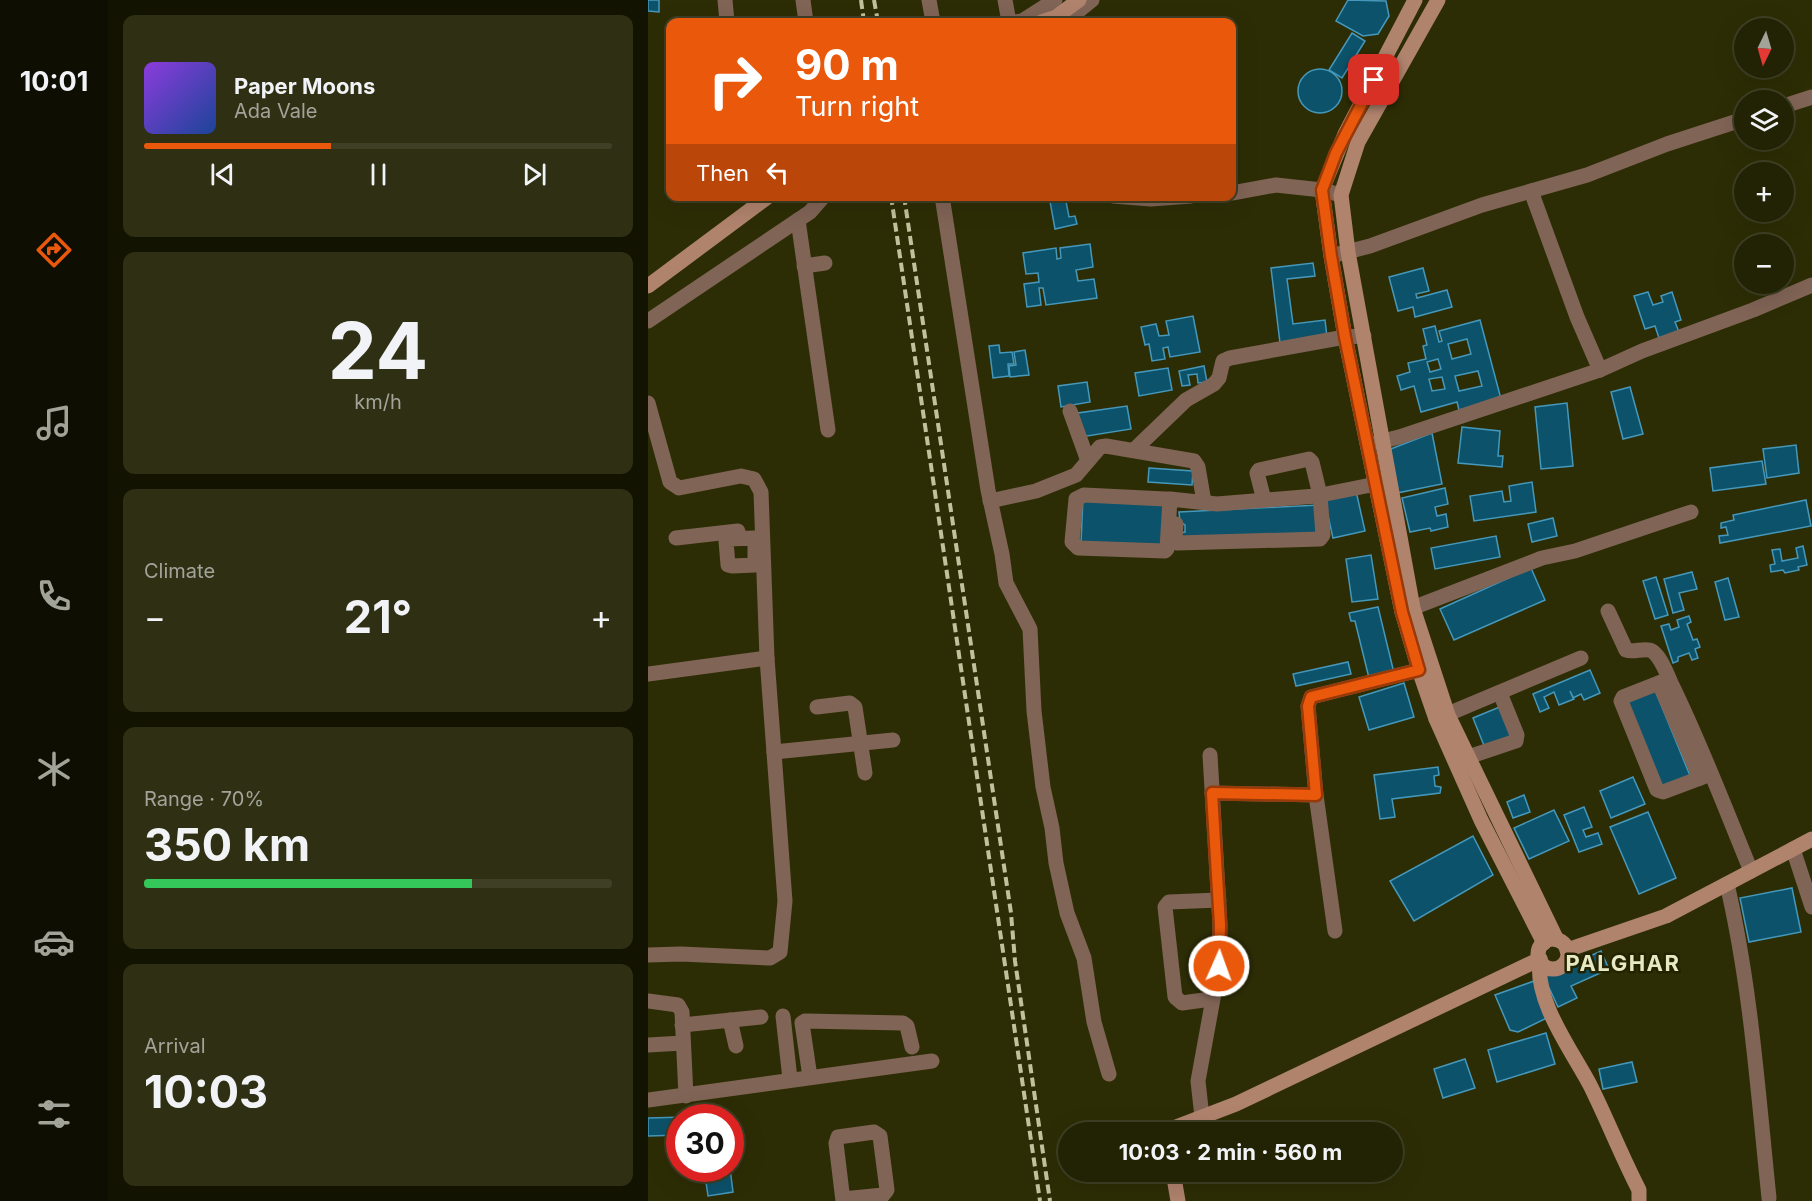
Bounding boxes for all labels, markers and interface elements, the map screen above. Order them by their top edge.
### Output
north arrow [1734,18,1794,78]
map controls [1734,18,1794,294]
text: 90 m [795,39,899,90]
icon: right [696,42,774,120]
pin [1348,54,1399,105]
icon: arrive [1357,63,1390,96]
text: 10:01 [20,65,88,98]
text: Paper Moons [234,73,375,99]
text: Turn right [795,90,919,123]
button: layers [1734,90,1794,150]
text: Ada Vale [234,99,317,123]
icon: left [761,156,794,189]
icon: previous [206,158,239,191]
icon: pause [362,158,395,191]
icon: next [518,158,551,191]
text: Then [696,160,749,186]
button: + [1734,162,1794,222]
icon: directions [33,229,75,271]
button: − [1734,234,1794,294]
text: 24 [328,303,428,398]
text: km/h [354,390,402,414]
icon: music [33,402,75,444]
text: Climate [144,559,215,583]
icon: phone [33,575,75,617]
text: 21° [344,589,412,644]
text: − [144,597,166,637]
text: + [590,597,612,637]
icon: climate [33,748,75,790]
text: Range · 70% [144,787,264,811]
text: 350 km [144,817,310,872]
icon: car [33,921,75,963]
position arrow [1187,934,1251,998]
district label: PALGHAR [1566,950,1681,976]
text: Arrival [144,1034,206,1058]
text: 10:03 [144,1064,268,1119]
icon: filters [33,1093,75,1135]
speed limit sign: 30 [666,1104,744,1182]
text: 10:03 · 2 min · 560 m [1119,1139,1342,1165]

